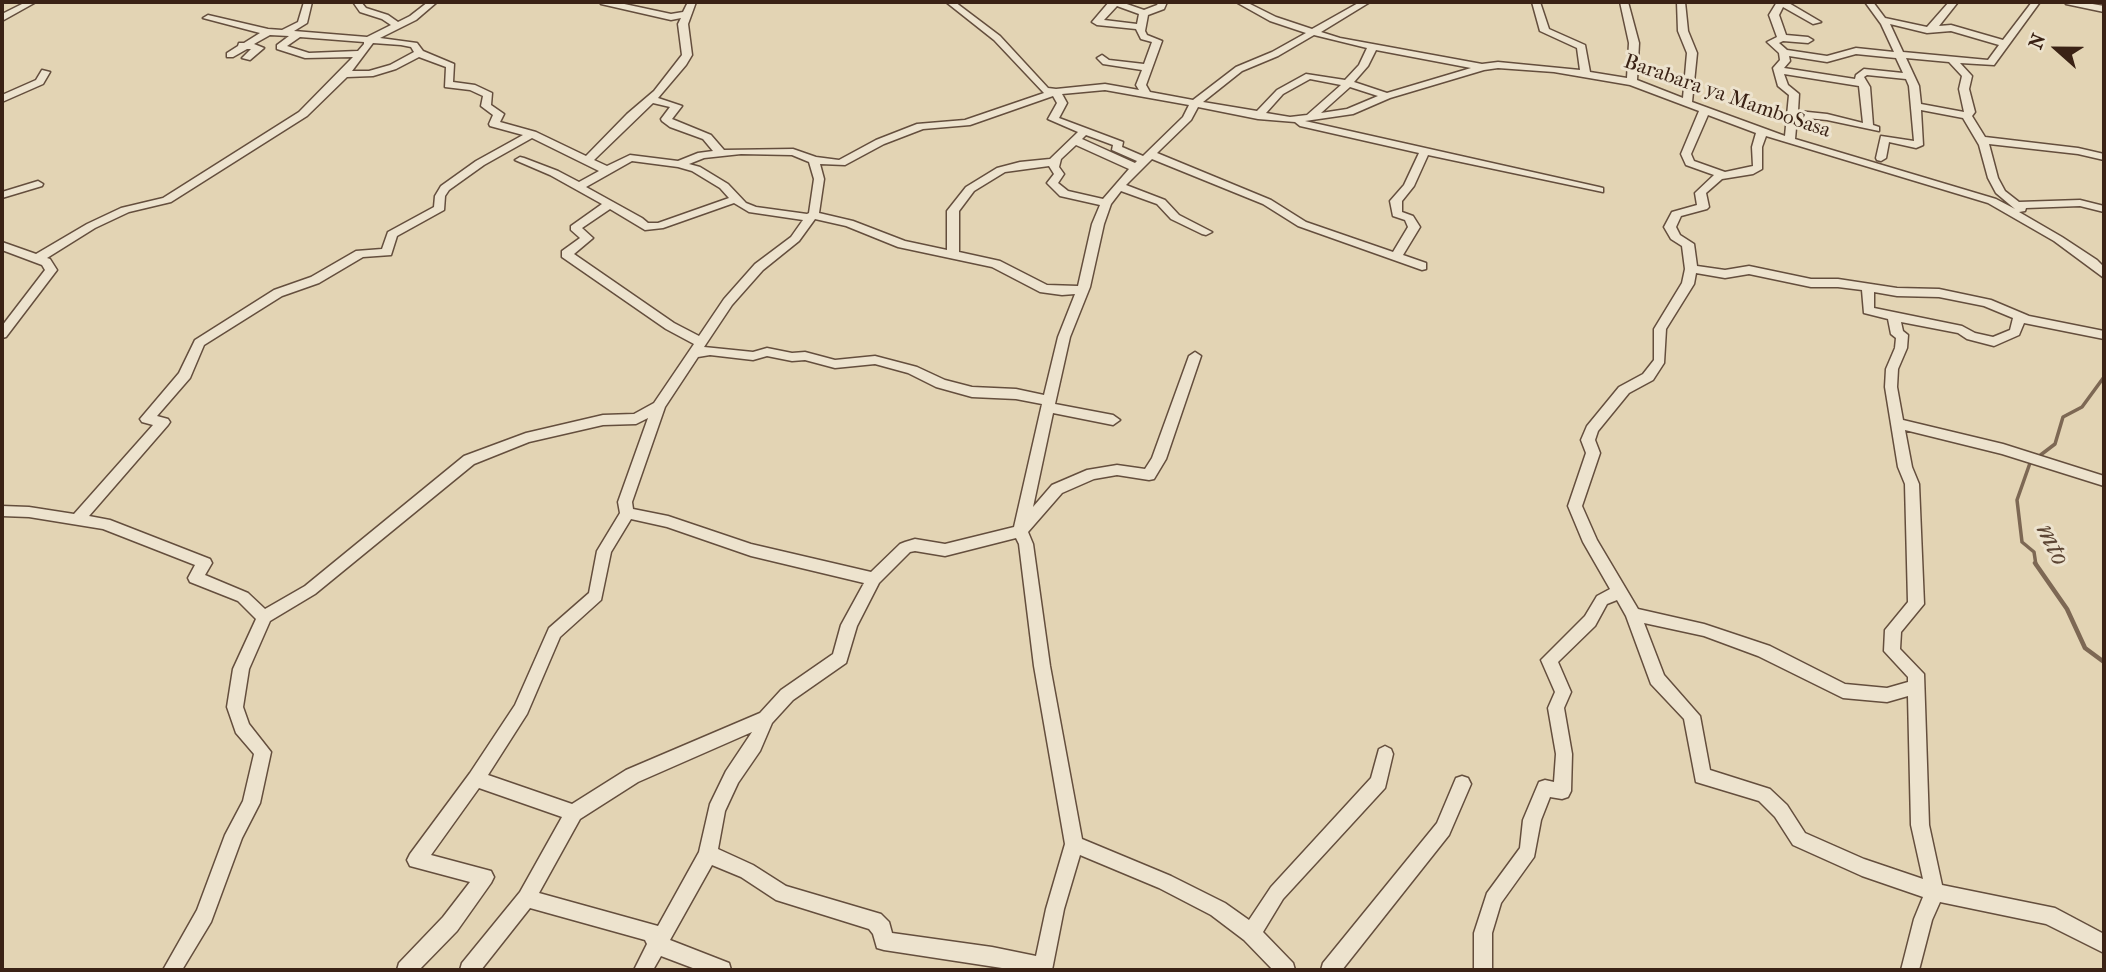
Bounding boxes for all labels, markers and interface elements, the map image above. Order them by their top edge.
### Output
north arrow [2022,14,2092,84]
text: N [2025,31,2050,52]
street label: Barabara ya MamboSasa [1620,50,1834,144]
water label: mto [2028,518,2076,572]

